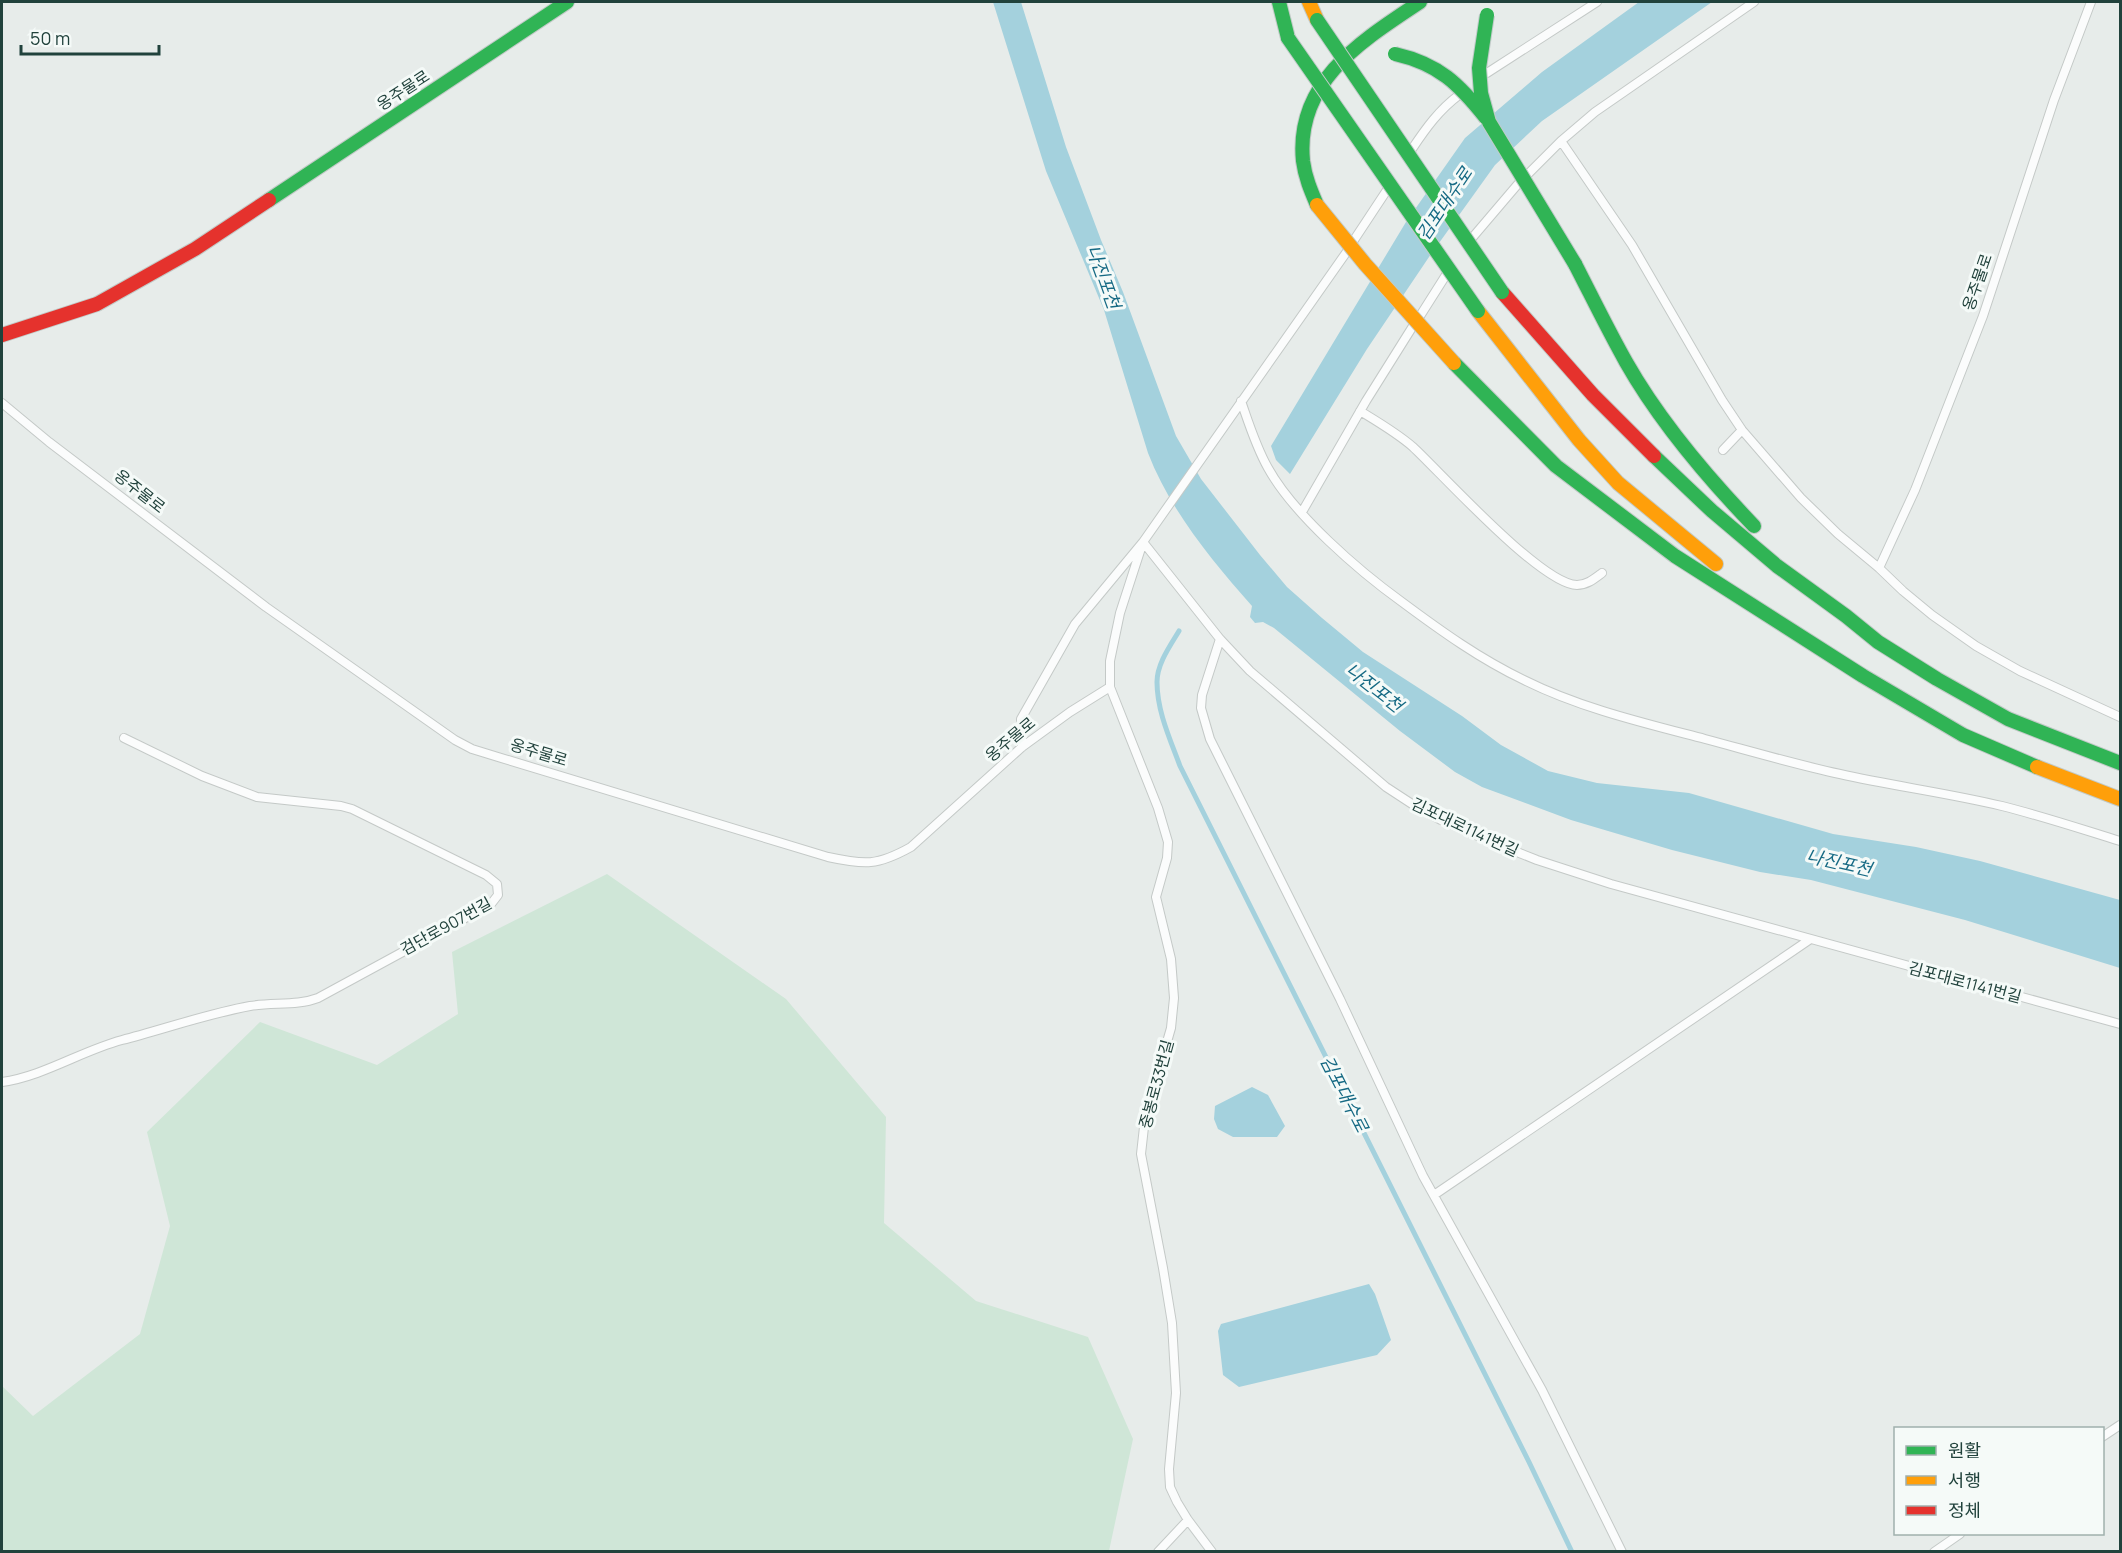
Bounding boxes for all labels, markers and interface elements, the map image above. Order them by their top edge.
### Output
scale bar [21,18,159,56]
text: 50 m [30,26,70,50]
street label: 옹주물로 [372,65,434,115]
water label: 김포대수로 [1411,161,1478,244]
water label: 나진포천 [1081,241,1127,314]
street label: 옹주물로 [1957,250,1997,313]
street label: 옹주물로 [110,464,170,518]
water label: 나진포천 [1341,657,1410,719]
street label: 옹주물로 [980,711,1040,766]
street label: 옹주물로 [508,733,571,771]
street label: 김포대로1141번길 [1408,792,1522,862]
water label: 나진포천 [1804,843,1877,882]
street label: 검단로907번길 [396,892,496,960]
street label: 김포대로1141번길 [1906,956,2024,1008]
street label: 중봉로33번길 [1134,1037,1178,1131]
water label: 김포대수로 [1315,1051,1375,1137]
legend [1894,1427,2104,1535]
text: 원활 [1948,1438,1981,1462]
text: 서행 [1948,1468,1981,1492]
text: 정체 [1948,1498,1981,1522]

